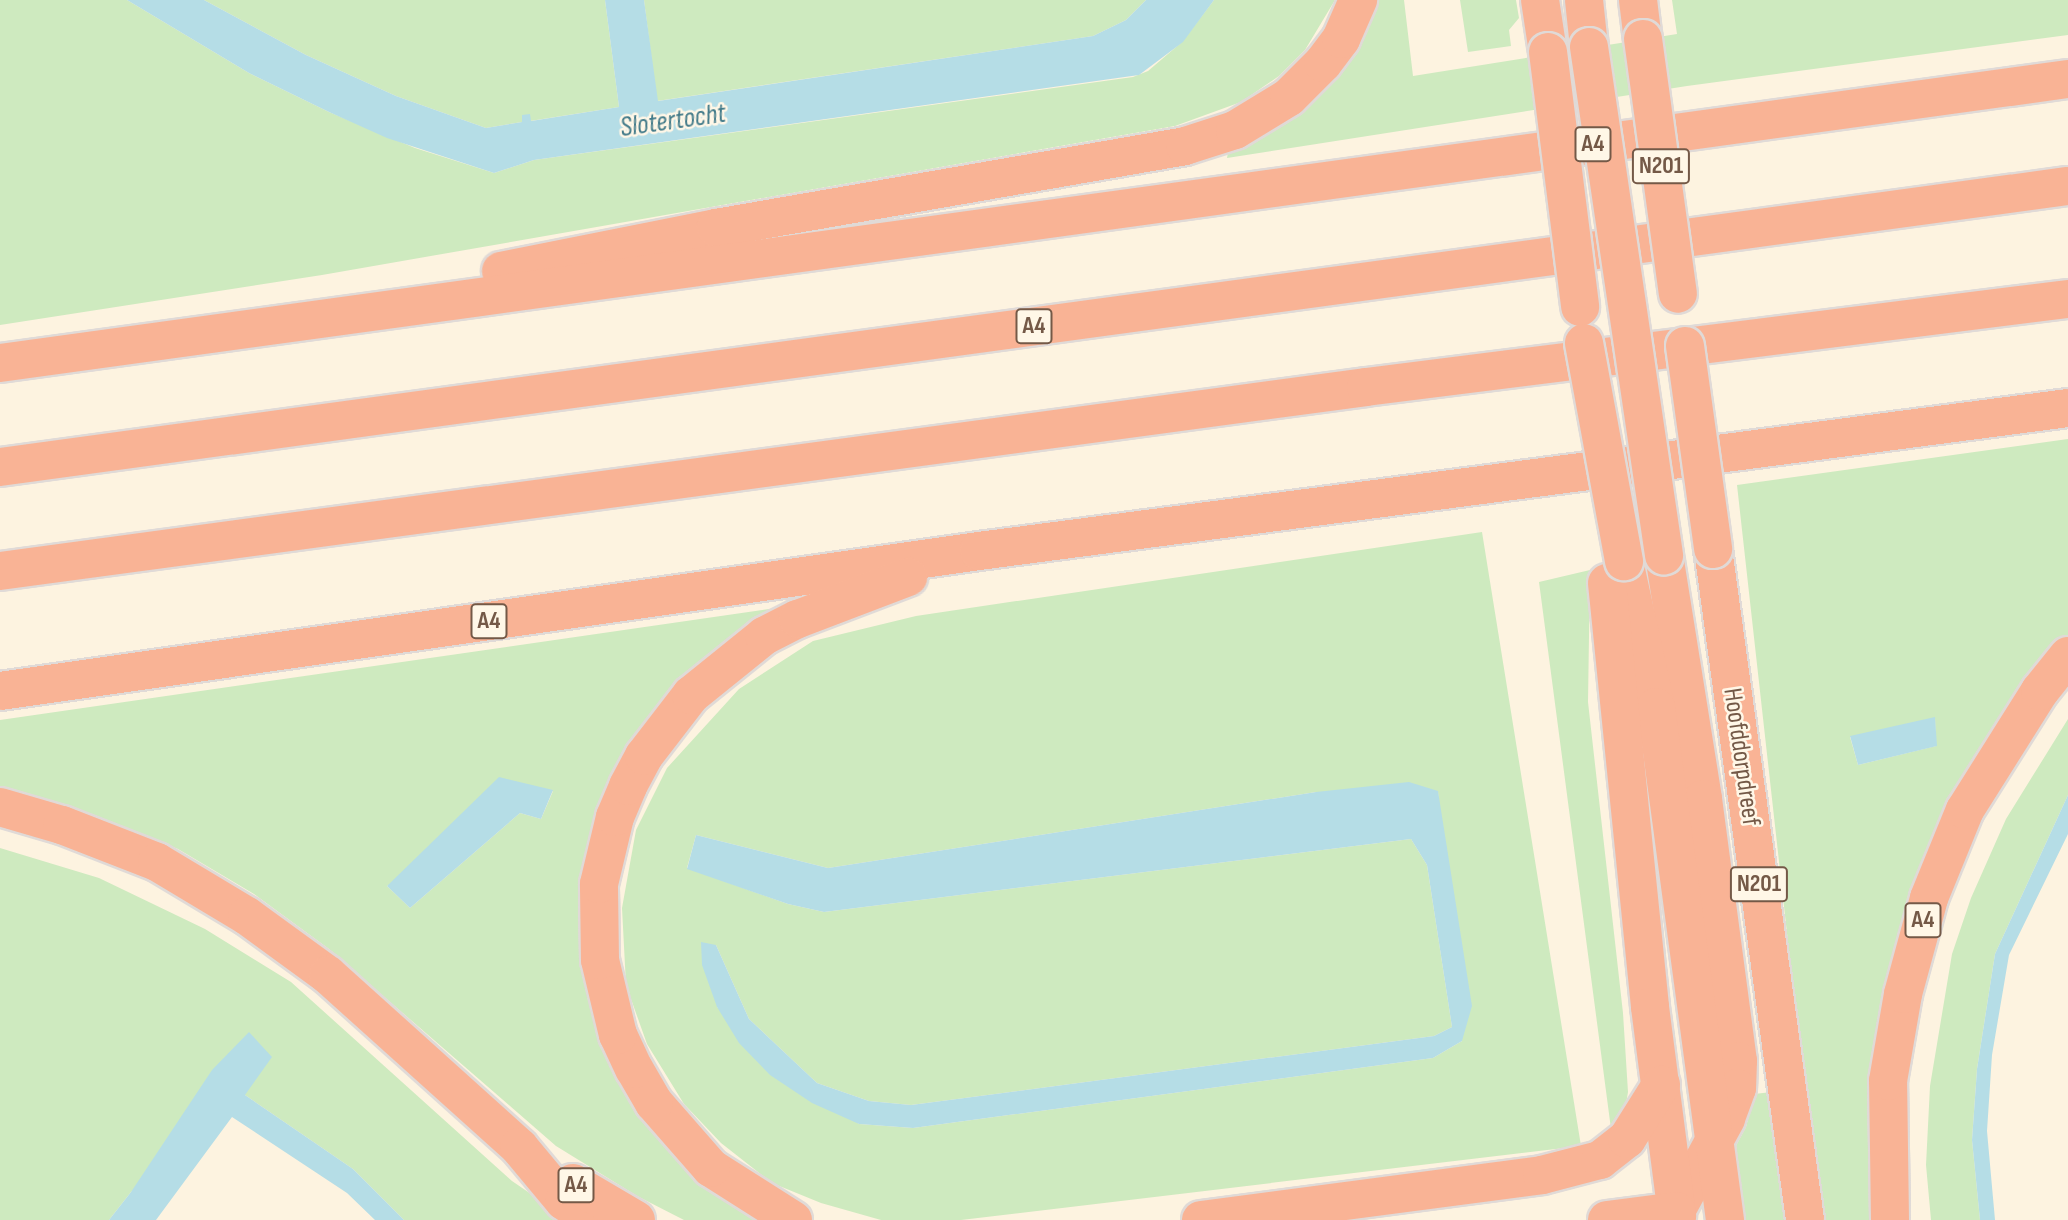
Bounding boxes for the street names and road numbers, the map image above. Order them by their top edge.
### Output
road number: A4 [1574,124,1612,164]
road number: N201 [1631,146,1691,186]
road number: A4 [1015,306,1053,346]
road number: A4 [470,600,508,642]
street label: Hoofddorpdreef [1716,686,1766,828]
road number: N201 [1729,864,1789,904]
road number: A4 [1904,900,1942,940]
road number: A4 [557,1164,595,1205]

